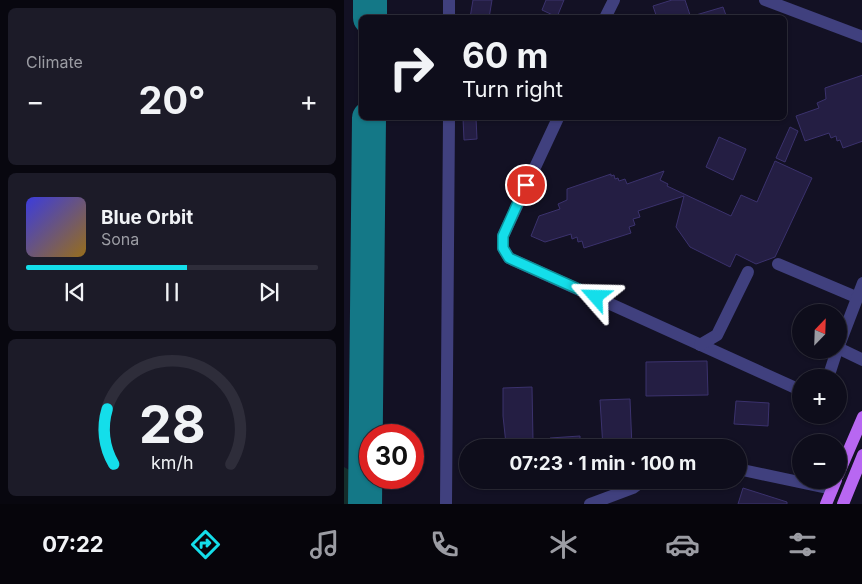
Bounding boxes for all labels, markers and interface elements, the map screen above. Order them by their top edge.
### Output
text: 60 m [462,34,549,76]
icon: right [379,35,444,100]
text: Climate [26,52,83,72]
text: Turn right [462,76,563,102]
text: 20° [138,77,206,123]
text: − [26,84,45,118]
text: + [299,84,318,118]
pin [505,164,547,206]
icon: arrive [512,171,540,199]
text: Blue Orbit [101,206,193,229]
text: Sona [101,229,139,249]
position arrow [569,270,621,322]
icon: previous [61,278,89,306]
icon: pause [158,278,186,306]
icon: next [255,278,283,306]
north arrow [792,304,846,359]
map controls [792,304,847,489]
button: + [792,369,847,424]
text: 28 [139,393,205,456]
speed limit sign: 30 [359,424,424,489]
button: − [792,434,847,489]
text: km/h [151,452,193,473]
text: 07:23 · 1 min · 100 m [510,452,696,475]
icon: directions [188,527,223,562]
icon: music [307,527,342,562]
icon: phone [427,527,462,562]
icon: climate [546,527,581,562]
icon: car [665,527,700,562]
icon: filters [785,527,820,562]
text: 07:22 [42,531,104,557]

